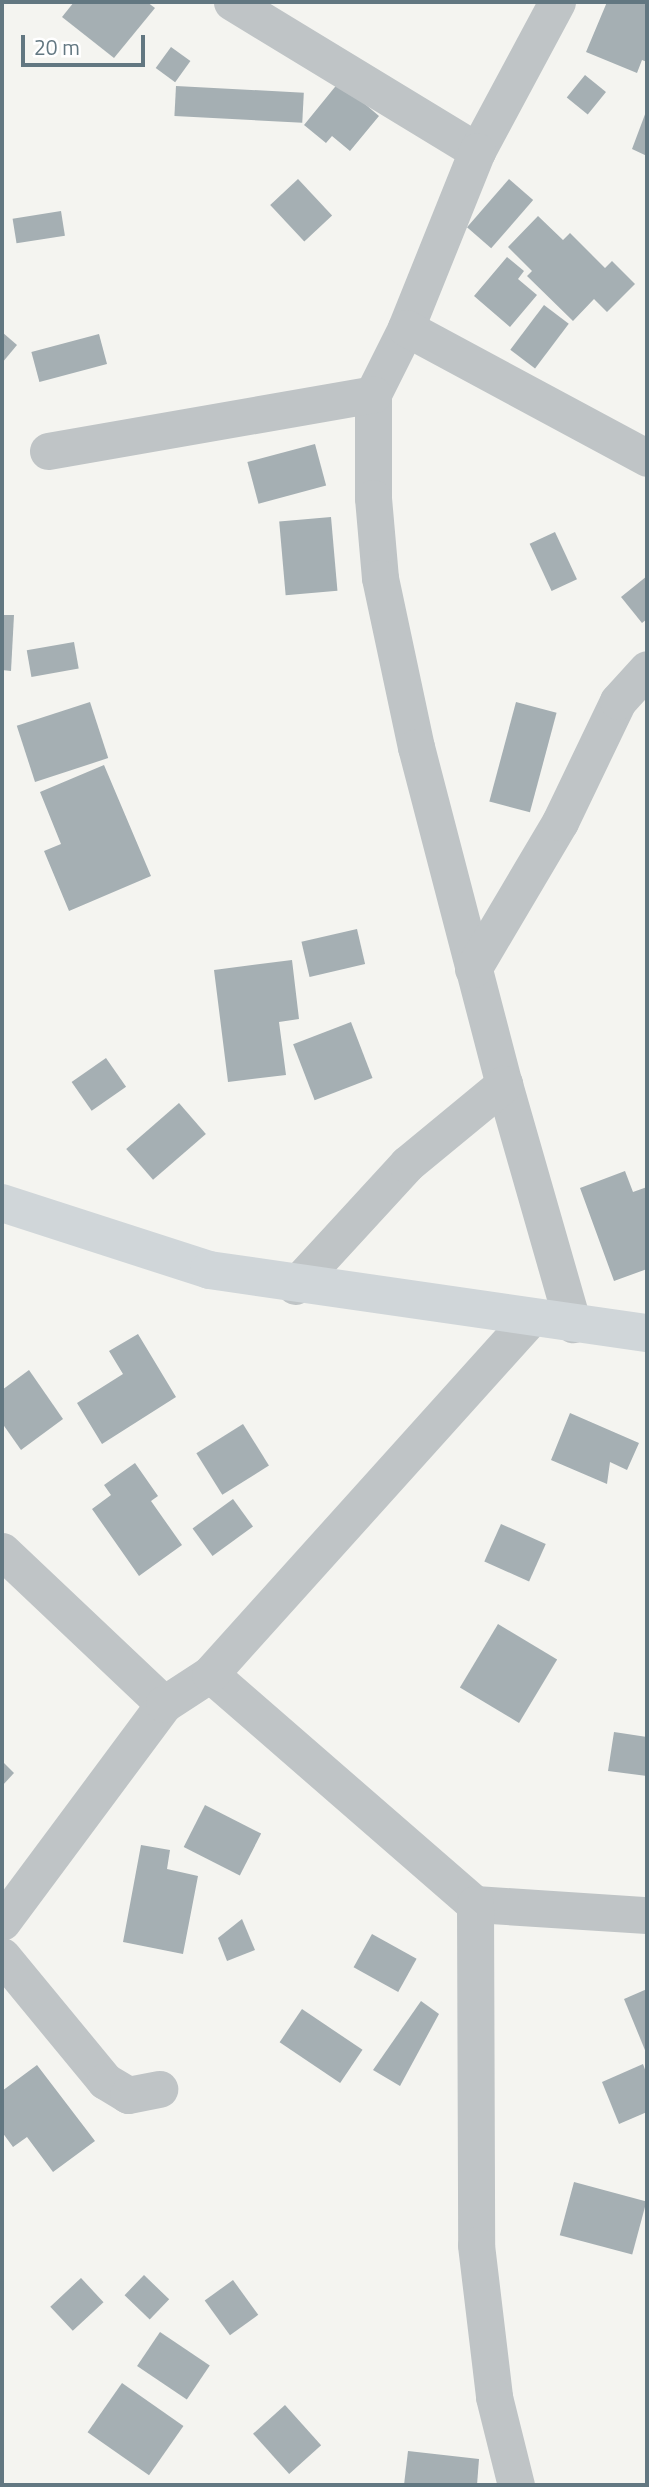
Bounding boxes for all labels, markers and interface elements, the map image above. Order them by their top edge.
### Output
scale bar [24,21,149,65]
text: 20 m [34,31,80,63]

